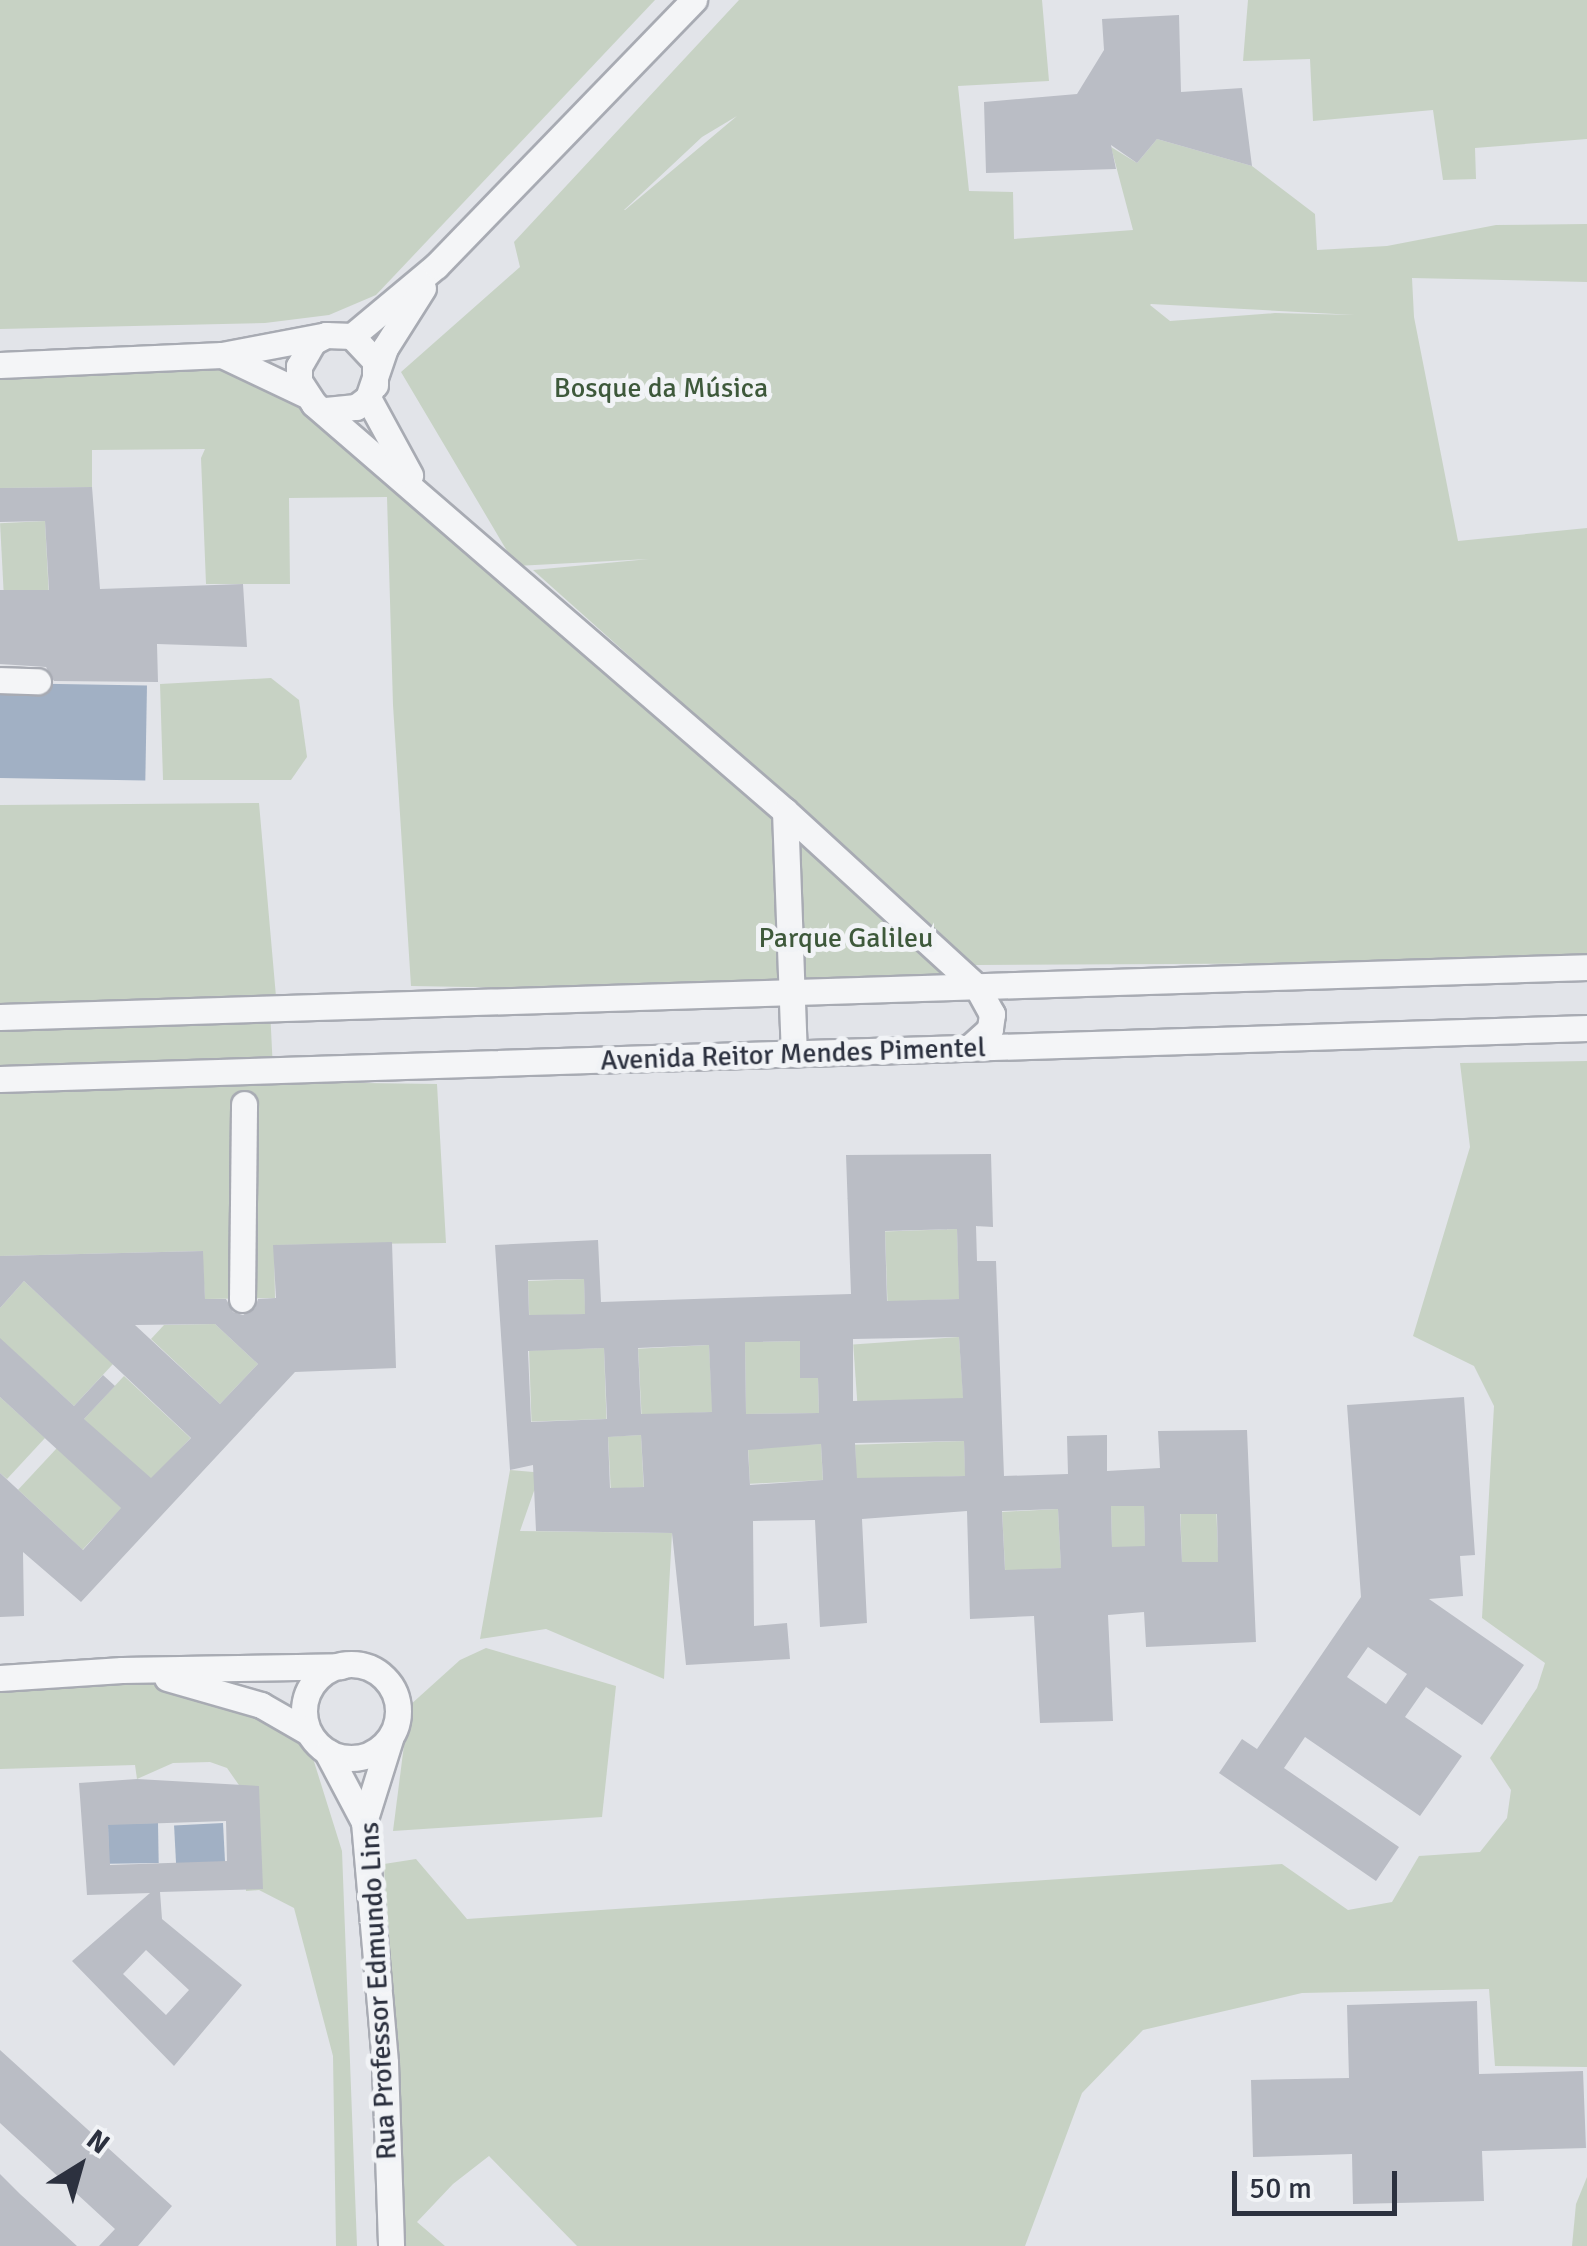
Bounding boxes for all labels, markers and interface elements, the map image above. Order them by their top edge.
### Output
park label: Bosque da Música [554,371,768,405]
park label: Parque Galileu [759,921,933,955]
street label: Avenida Reitor Mendes Pimentel [600,1030,986,1078]
street label: Rua Professor Edmundo Lins [352,1821,404,2161]
north arrow [30,2116,130,2216]
text: N [80,2123,116,2161]
scale bar [1237,2151,1402,2213]
text: 50 m [1249,2170,1312,2207]

